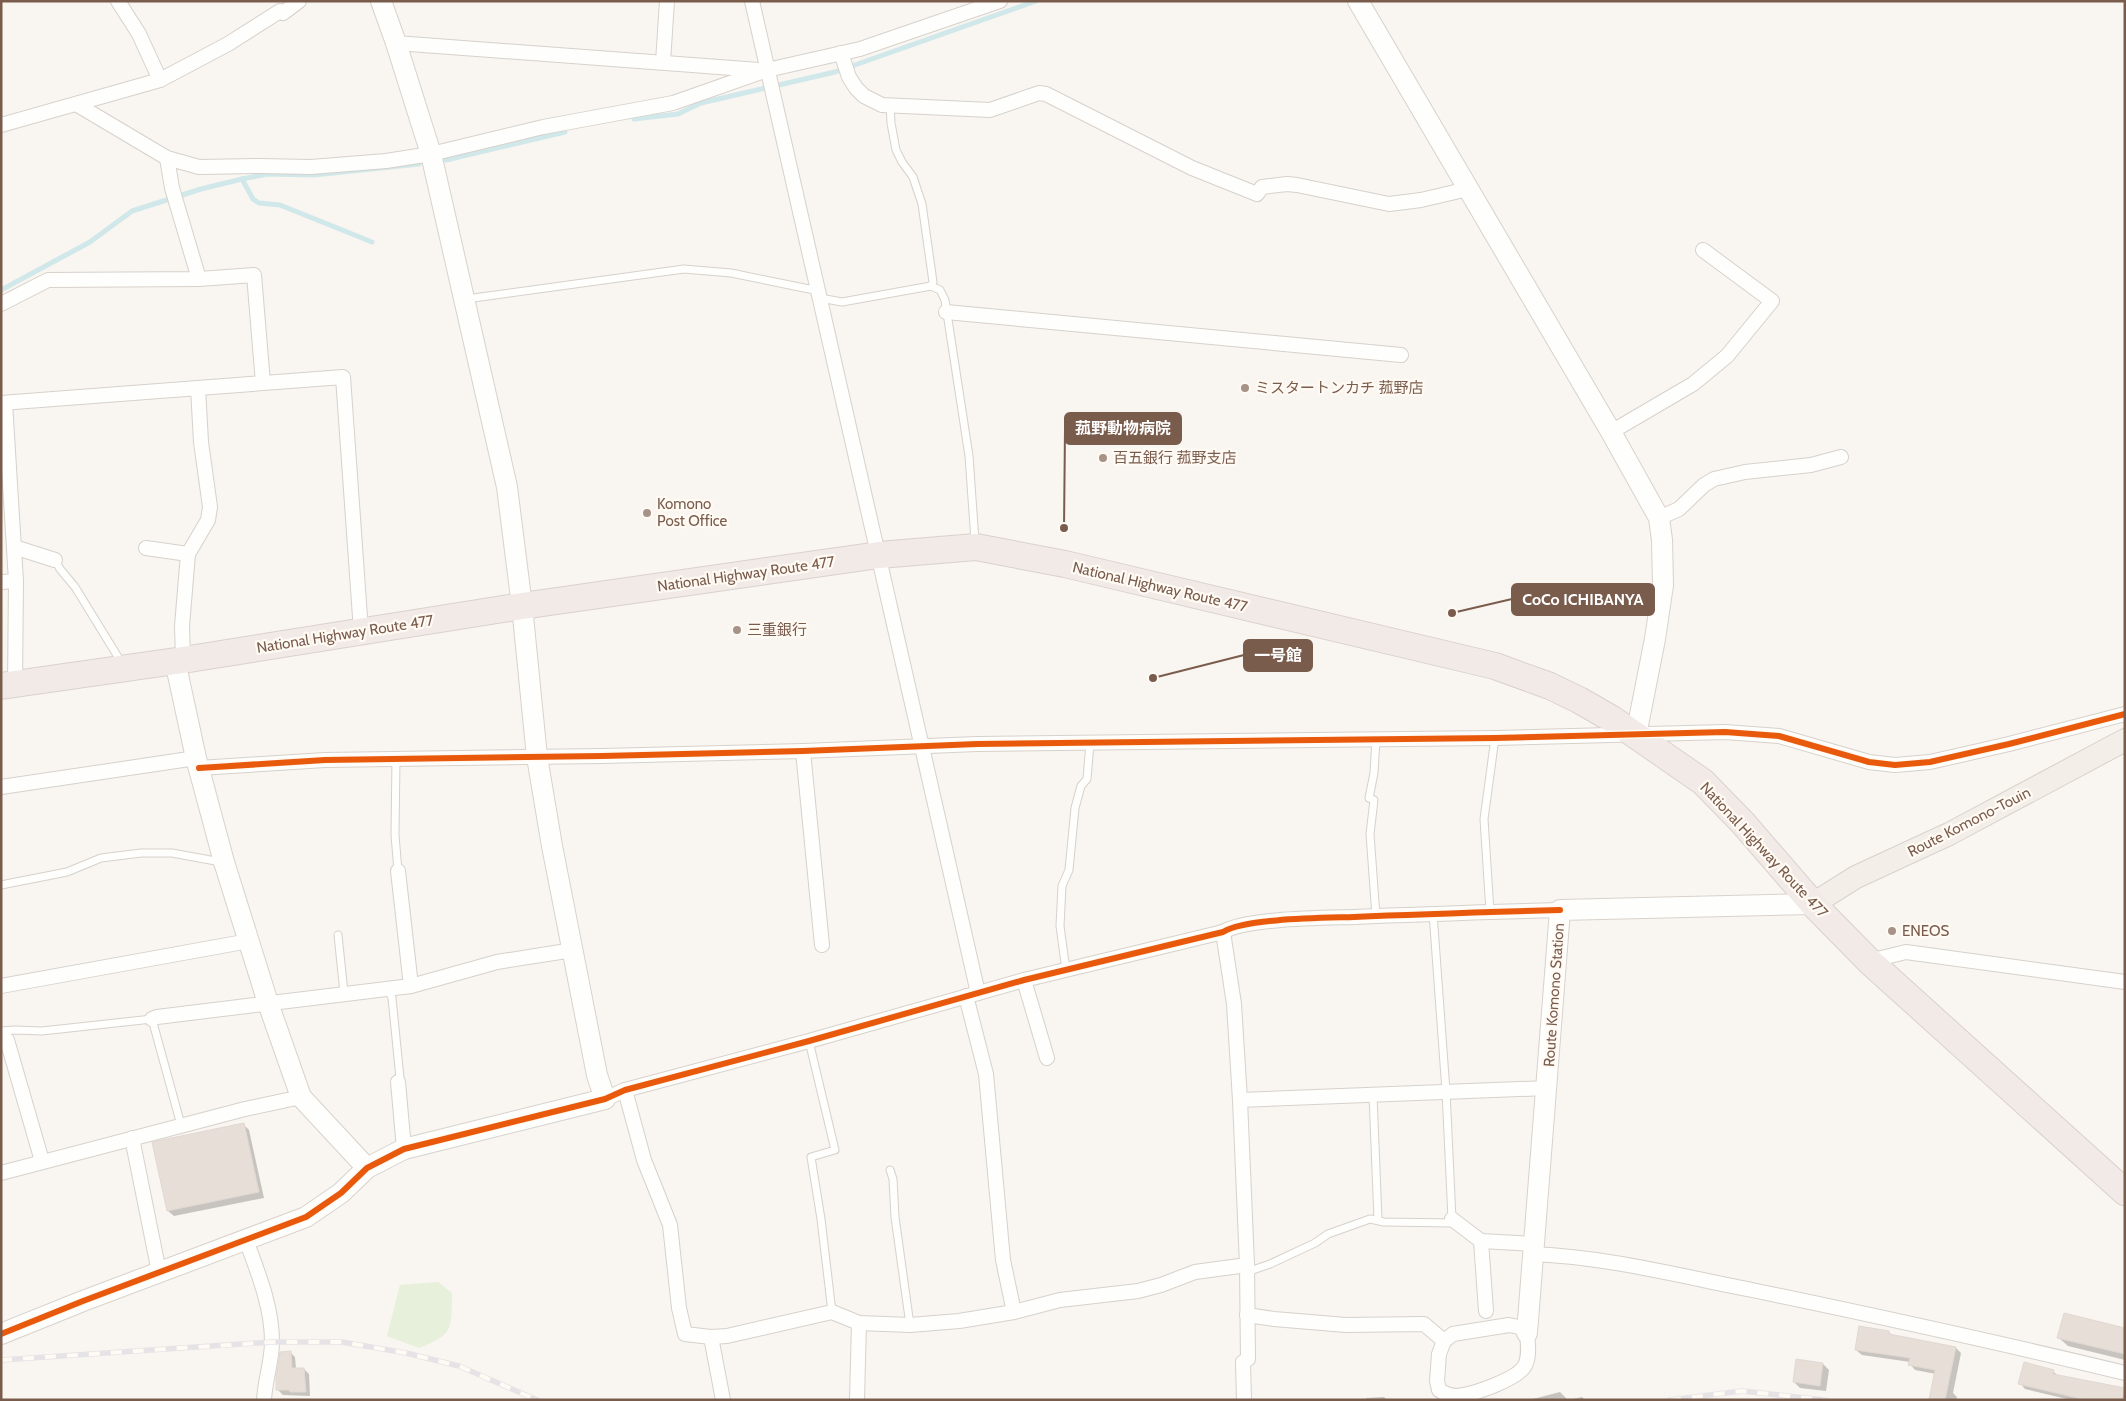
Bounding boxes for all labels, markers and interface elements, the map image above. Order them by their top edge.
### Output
place label: ミスタートンカチ 菰野店 [1255,379,1423,397]
marker: ミスタートンカチ 菰野店 [1239,382,1251,394]
callout: 菰野動物病院 [1065,413,1181,444]
text: 菰野動物病院 [1075,419,1171,438]
place label: 百五銀行 菰野支店 [1113,449,1236,467]
marker: 百五銀行 菰野支店 [1097,452,1109,464]
place label: Komono Post Office [657,495,728,530]
marker: Komono Post Office [641,507,653,519]
street label: National Highway Route 477 [656,553,836,595]
street label: National Highway Route 477 [1071,558,1250,616]
callout: CoCo ICHIBANYA [1512,584,1654,615]
text: CoCo ICHIBANYA [1522,590,1644,609]
street label: National Highway Route 477 [255,611,435,657]
place label: 三重銀行 [747,621,807,639]
marker: 三重銀行 [731,624,743,636]
callout: 一号館 [1244,640,1312,671]
text: 一号館 [1254,646,1302,665]
street label: National Highway Route 477 [1696,778,1832,922]
street label: Route Komono-Touin [1905,783,2033,861]
place label: ENEOS [1902,922,1950,940]
street label: Route Komono Station [1540,923,1568,1067]
marker: ENEOS [1886,925,1898,937]

